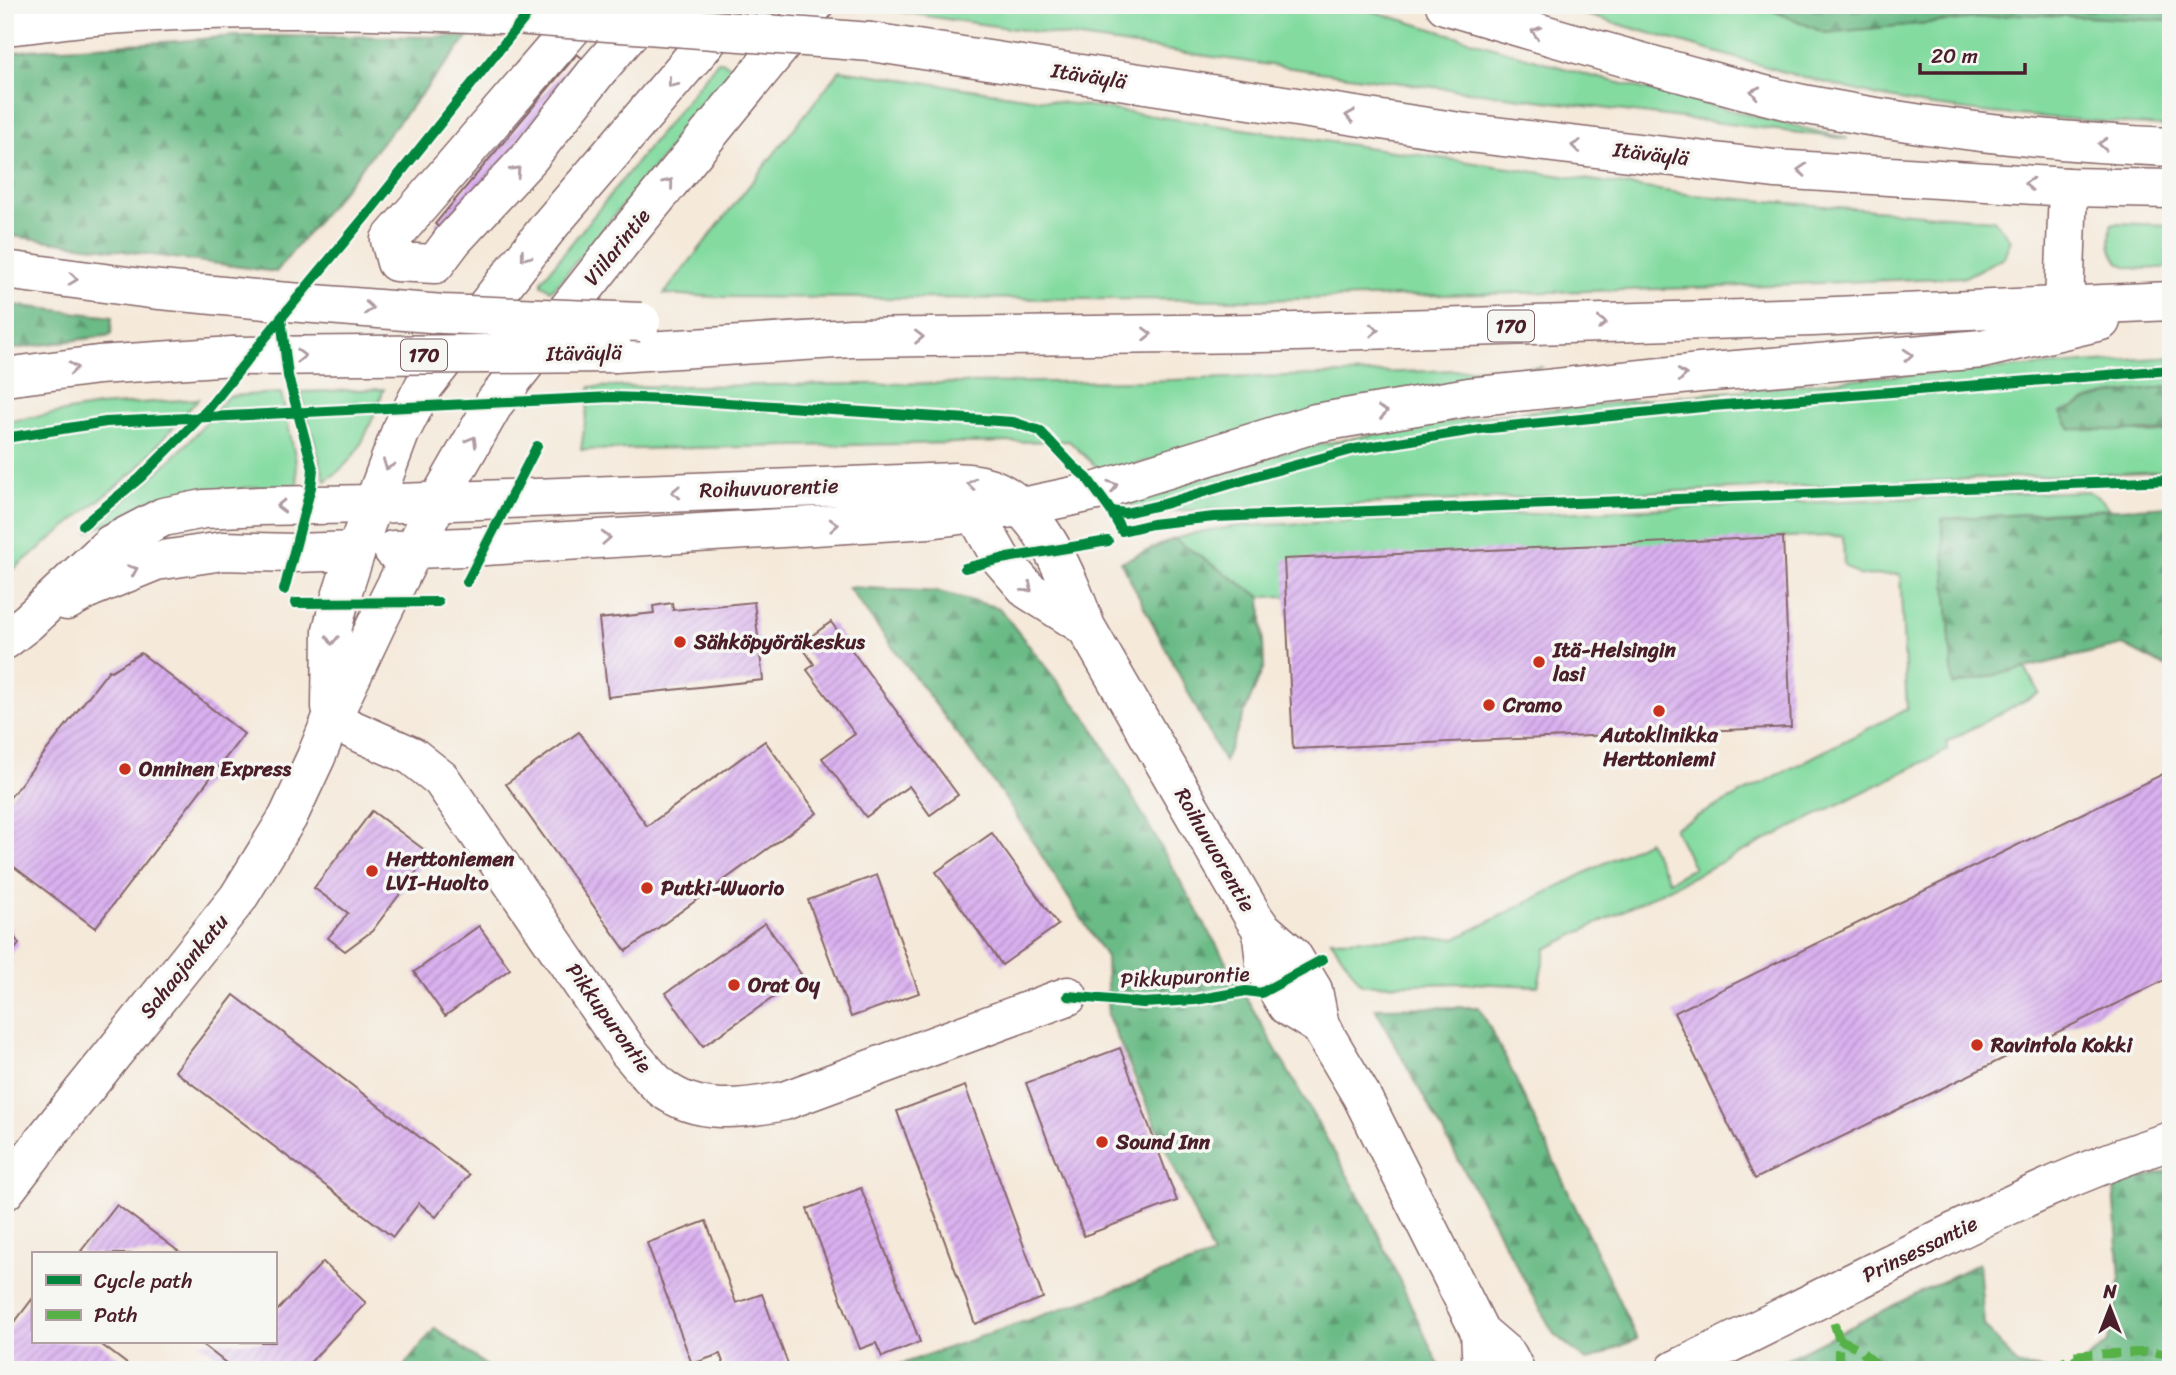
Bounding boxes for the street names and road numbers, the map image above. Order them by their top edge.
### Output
street label: Itäväylä [1048,51,1131,101]
street label: Itäväylä [1610,130,1692,178]
street label: Viilarintie [573,199,661,295]
road number: 170 [1488,310,1534,342]
street label: Itäväylä [545,333,624,373]
road number: 170 [401,340,447,370]
street label: Roihuvuorentie [699,467,839,509]
street label: Roihuvuorentie [1164,780,1266,920]
street label: Sahaajankatu [129,905,239,1027]
street label: Pikkupurontie [556,954,662,1082]
street label: Pikkupurontie [1119,955,1251,999]
street label: Prinsessantie [1856,1204,1985,1293]

